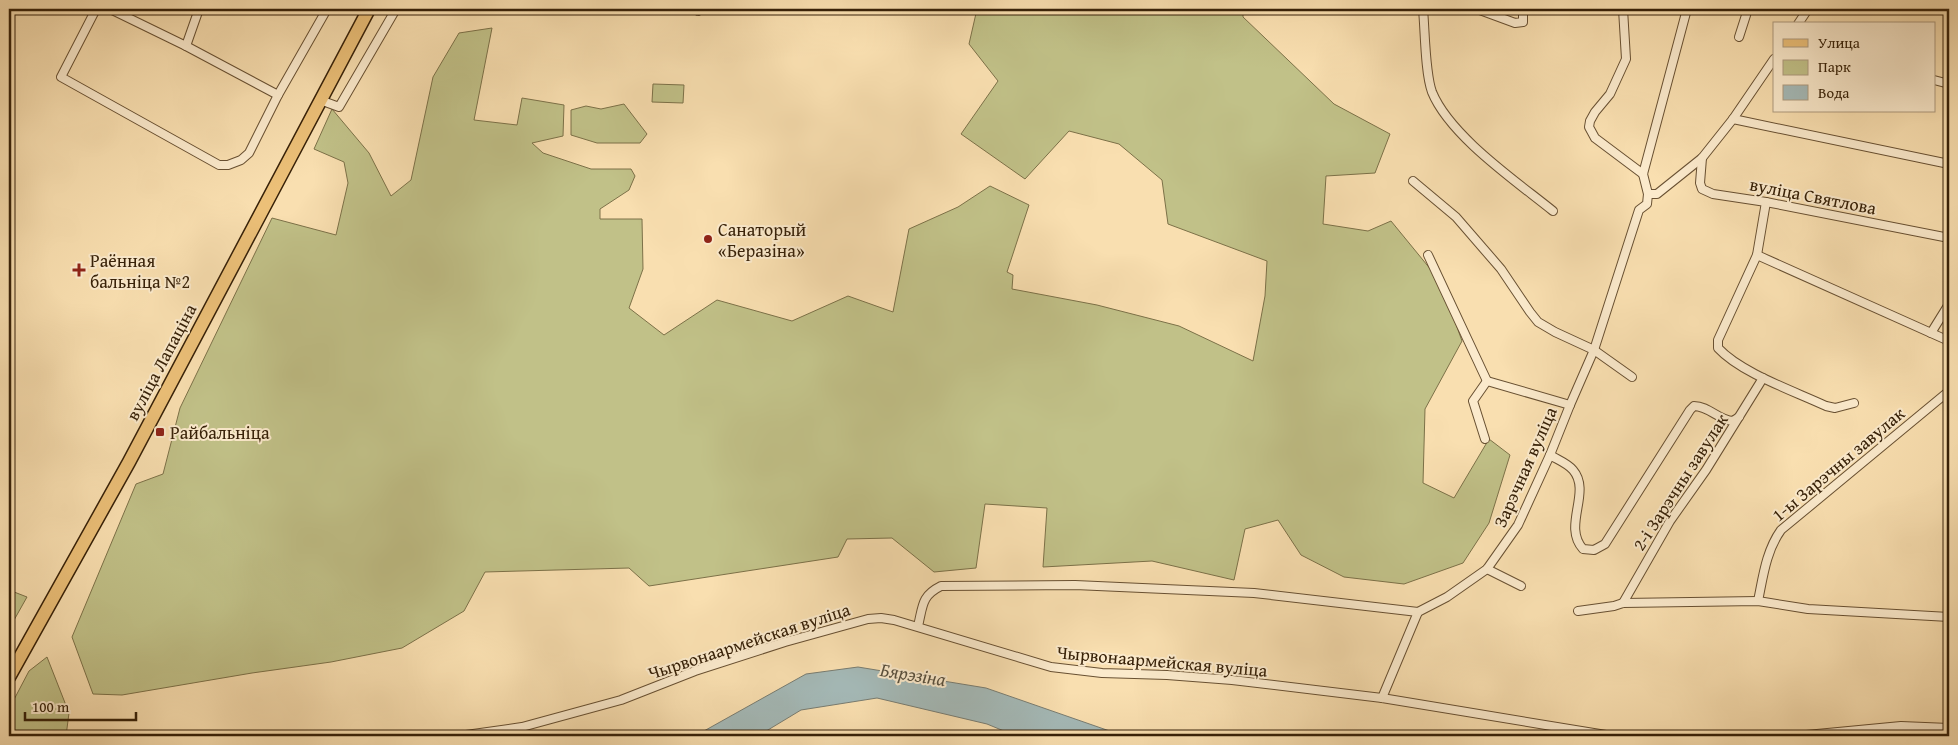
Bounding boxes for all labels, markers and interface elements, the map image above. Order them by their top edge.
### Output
legend [1773,22,1936,112]
text: Улица [1818,32,1861,53]
text: Парк [1818,56,1851,77]
text: Вода [1818,82,1850,103]
street label: вуліца Святлова [1747,170,1879,222]
place label: Санаторый «Беразіна» [718,216,807,264]
marker: Санаторый «Беразіна» [702,233,714,245]
place label: Раённая бальніца №2 [90,247,190,295]
marker: Раённая бальніца №2 [72,263,86,277]
street label: вуліца Лапаціна [119,298,203,425]
street label: 1-ы Зарэчны завулак [1766,400,1911,528]
street label: Зарэчная вуліца [1486,402,1564,532]
street label: 2-і Зарэчны завулак [1625,408,1735,556]
place label: Райбальніца [170,419,270,446]
marker: Райбальніца [154,426,166,438]
street label: Чырвонаармейская вуліца [644,595,854,686]
street label: Чырвонаармейская вуліца [1056,638,1269,684]
water label: Бярэзіна [878,655,948,693]
scale bar [25,690,136,722]
text: 100 m [32,696,70,717]

